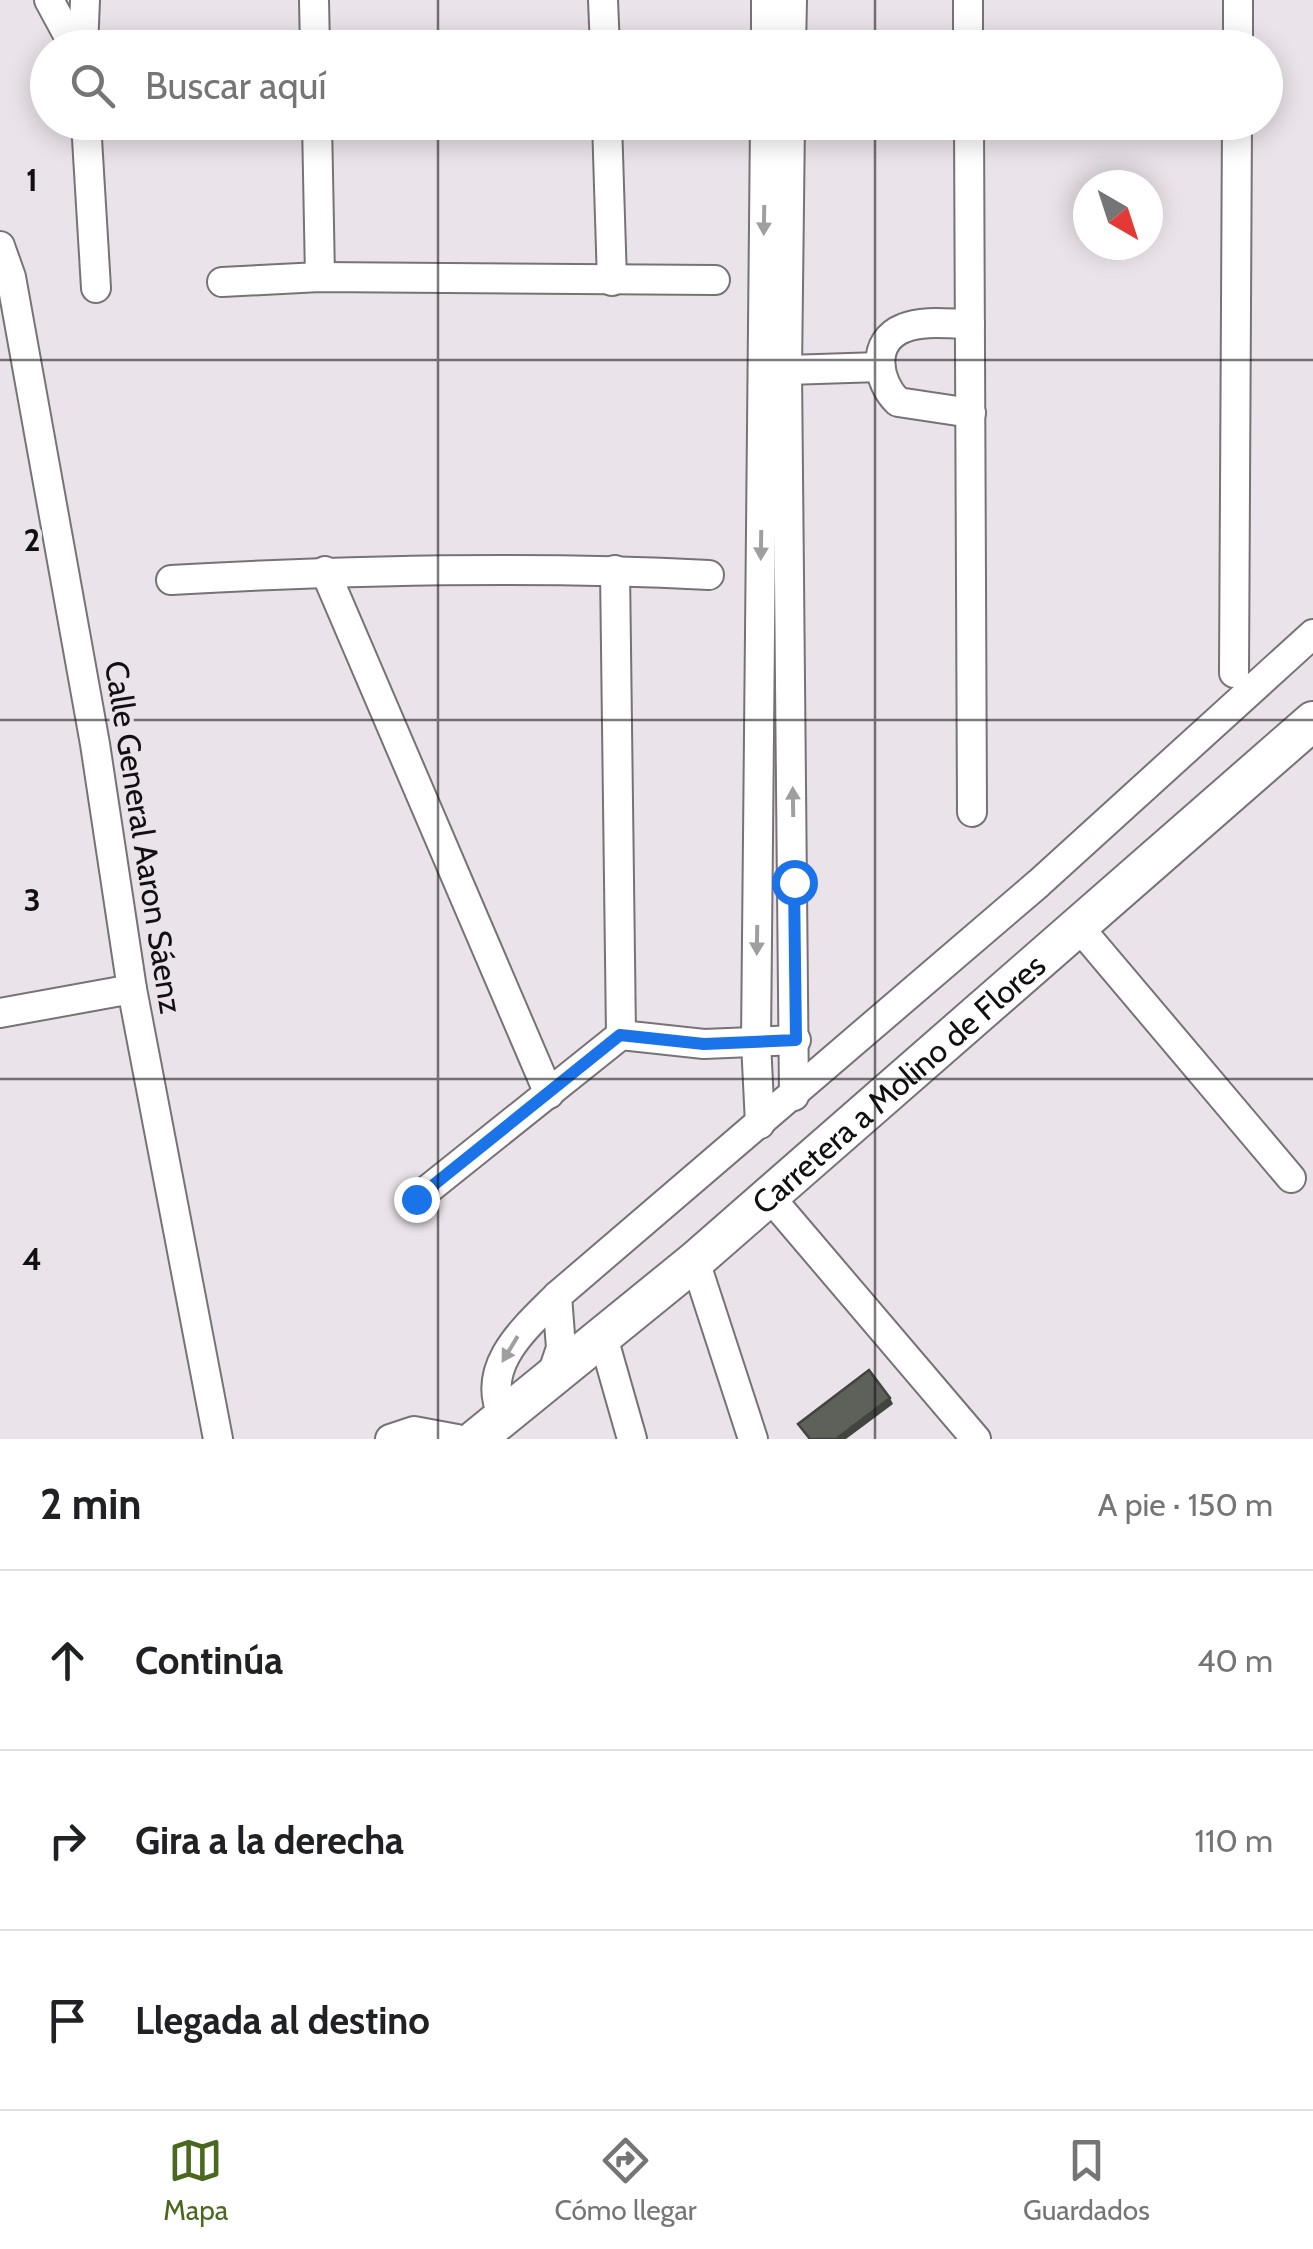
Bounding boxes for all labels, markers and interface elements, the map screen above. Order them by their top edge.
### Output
search box [30,30,1283,140]
icon: search [65,58,120,113]
text: Buscar aquí [145,62,327,109]
text: 1 [26,160,38,199]
north arrow [1073,170,1163,260]
one-way arrow [756,204,772,236]
text: 2 [24,520,40,559]
one-way arrow [753,529,769,561]
street label: Calle General Aaron Sáenz [97,658,191,1016]
one-way arrow [785,786,801,818]
route start [772,860,818,906]
text: 3 [23,880,41,919]
one-way arrow [749,924,765,956]
street label: Carretera a Molino de Flores [744,945,1053,1222]
route end [394,1177,440,1223]
text: 4 [22,1239,42,1278]
one-way arrow [501,1336,520,1363]
text: 2 min [40,1478,141,1530]
text: A pie · 150 m [1098,1485,1273,1524]
icon: ahead [40,1633,95,1688]
text: Continúa [135,1637,283,1684]
text: 40 m [1197,1641,1273,1680]
icon: right [40,1813,95,1868]
text: Gira a la derecha [135,1817,404,1864]
text: 110 m [1195,1821,1273,1860]
icon: arrive [40,1993,95,2048]
text: Llegada al destino [135,1997,430,2044]
tab: Mapa [163,2133,228,2227]
tab: Cómo llegar [555,2133,697,2227]
tab: Guardados [1023,2133,1150,2227]

